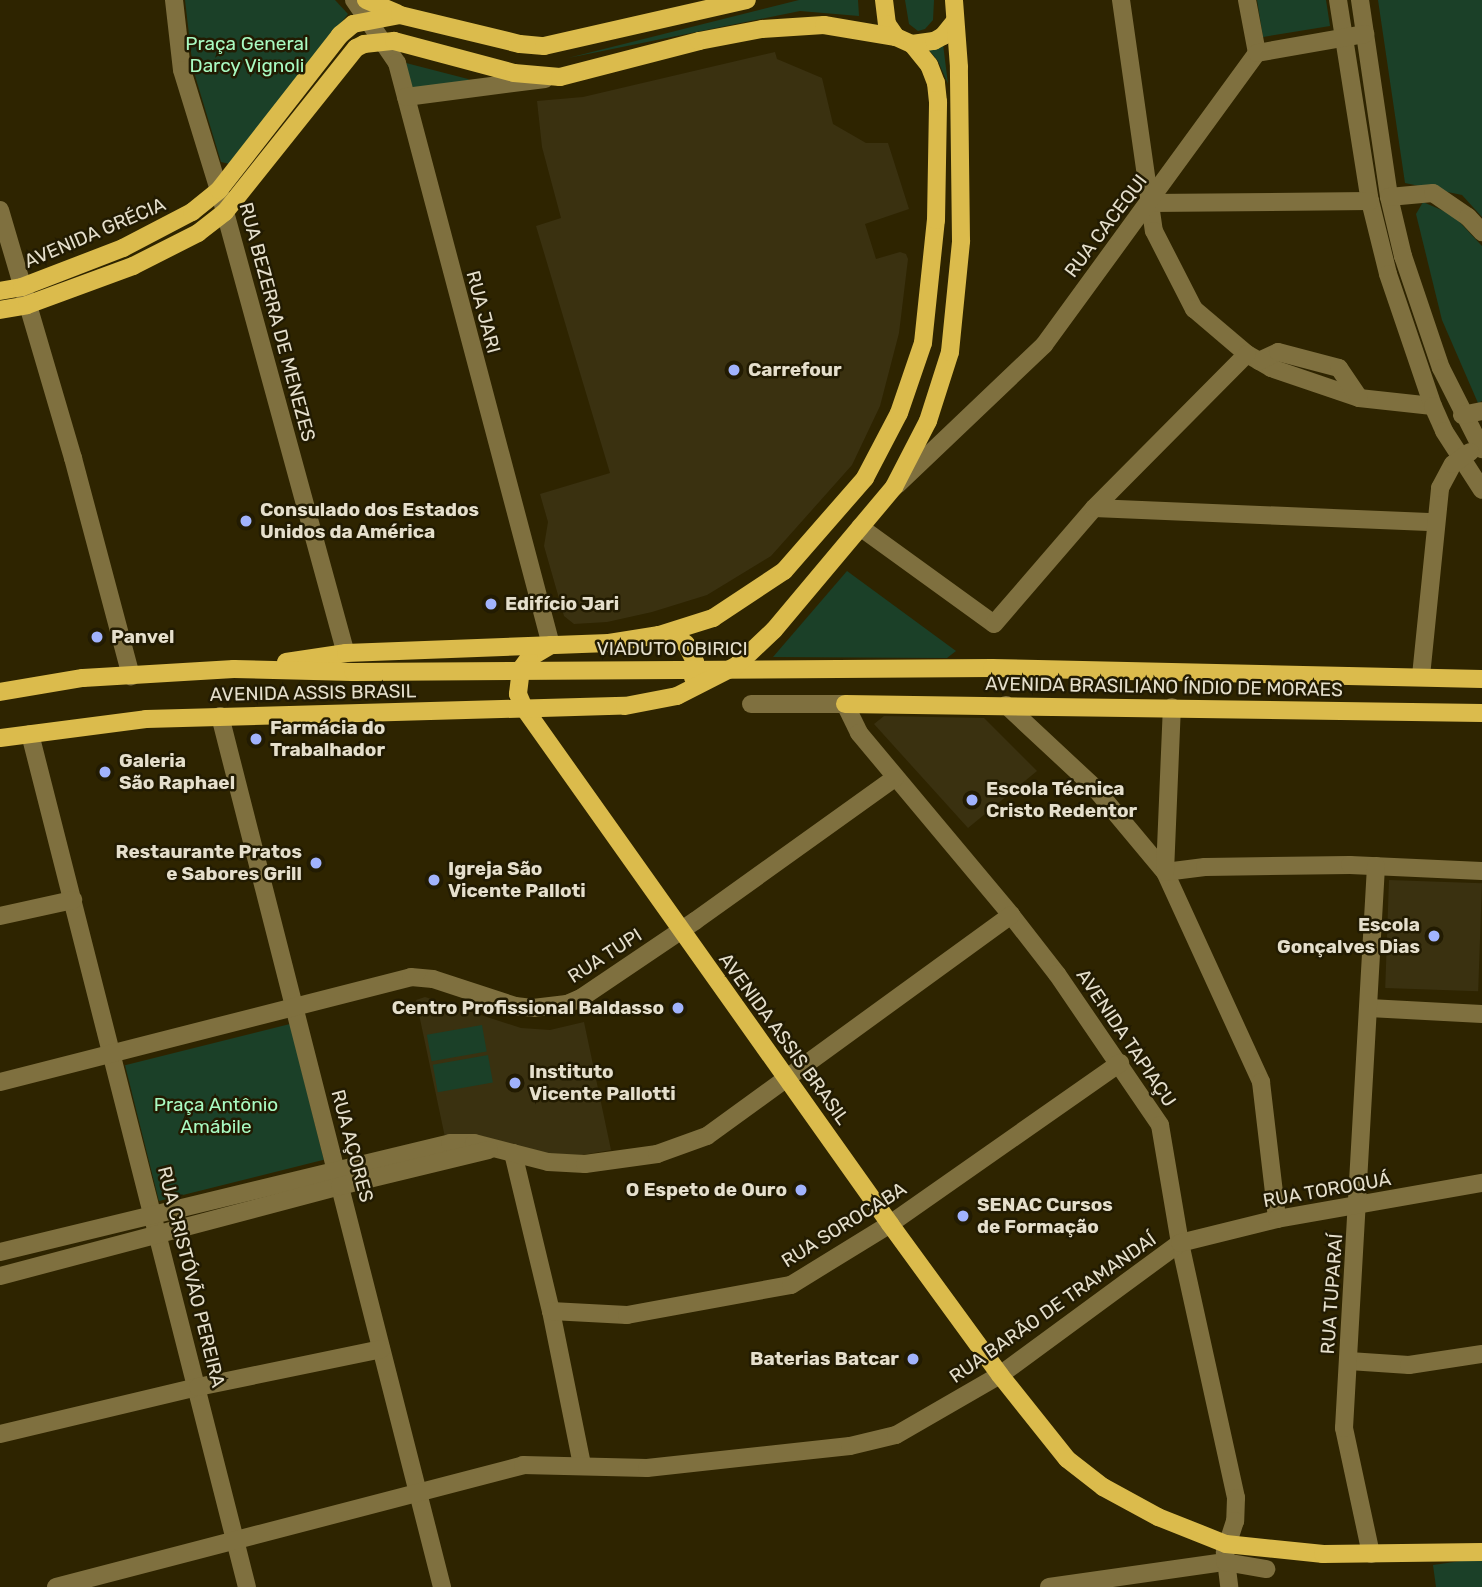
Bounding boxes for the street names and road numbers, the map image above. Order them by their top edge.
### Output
street label: RUA CACEQUI [1060,170,1152,282]
street label: AVENIDA GRÉCIA [21,193,169,273]
street label: RUA BEZERRA DE MENEZES [234,199,320,445]
street label: RUA JARI [461,268,505,356]
street label: VIADUTO OBIRICI [596,638,748,660]
street label: AVENIDA BRASILIANO ÍNDIO DE MORAES [985,672,1343,702]
street label: AVENIDA ASSIS BRASIL [209,680,417,706]
street label: RUA TUPI [563,923,647,989]
street label: AVENIDA ASSIS BRASIL [714,948,854,1130]
street label: AVENIDA TAPIAÇU [1071,964,1181,1112]
street label: RUA AÇORES [326,1087,378,1205]
street label: RUA CRISTÓVÃO PEREIRA [152,1164,230,1390]
street label: RUA TOROQUÁ [1261,1167,1393,1213]
street label: RUA SOROCABA [777,1177,911,1273]
street label: RUA BARÃO DE TRAMANDAÍ [945,1228,1161,1388]
street label: RUA TUPARAÍ [1316,1232,1348,1356]

